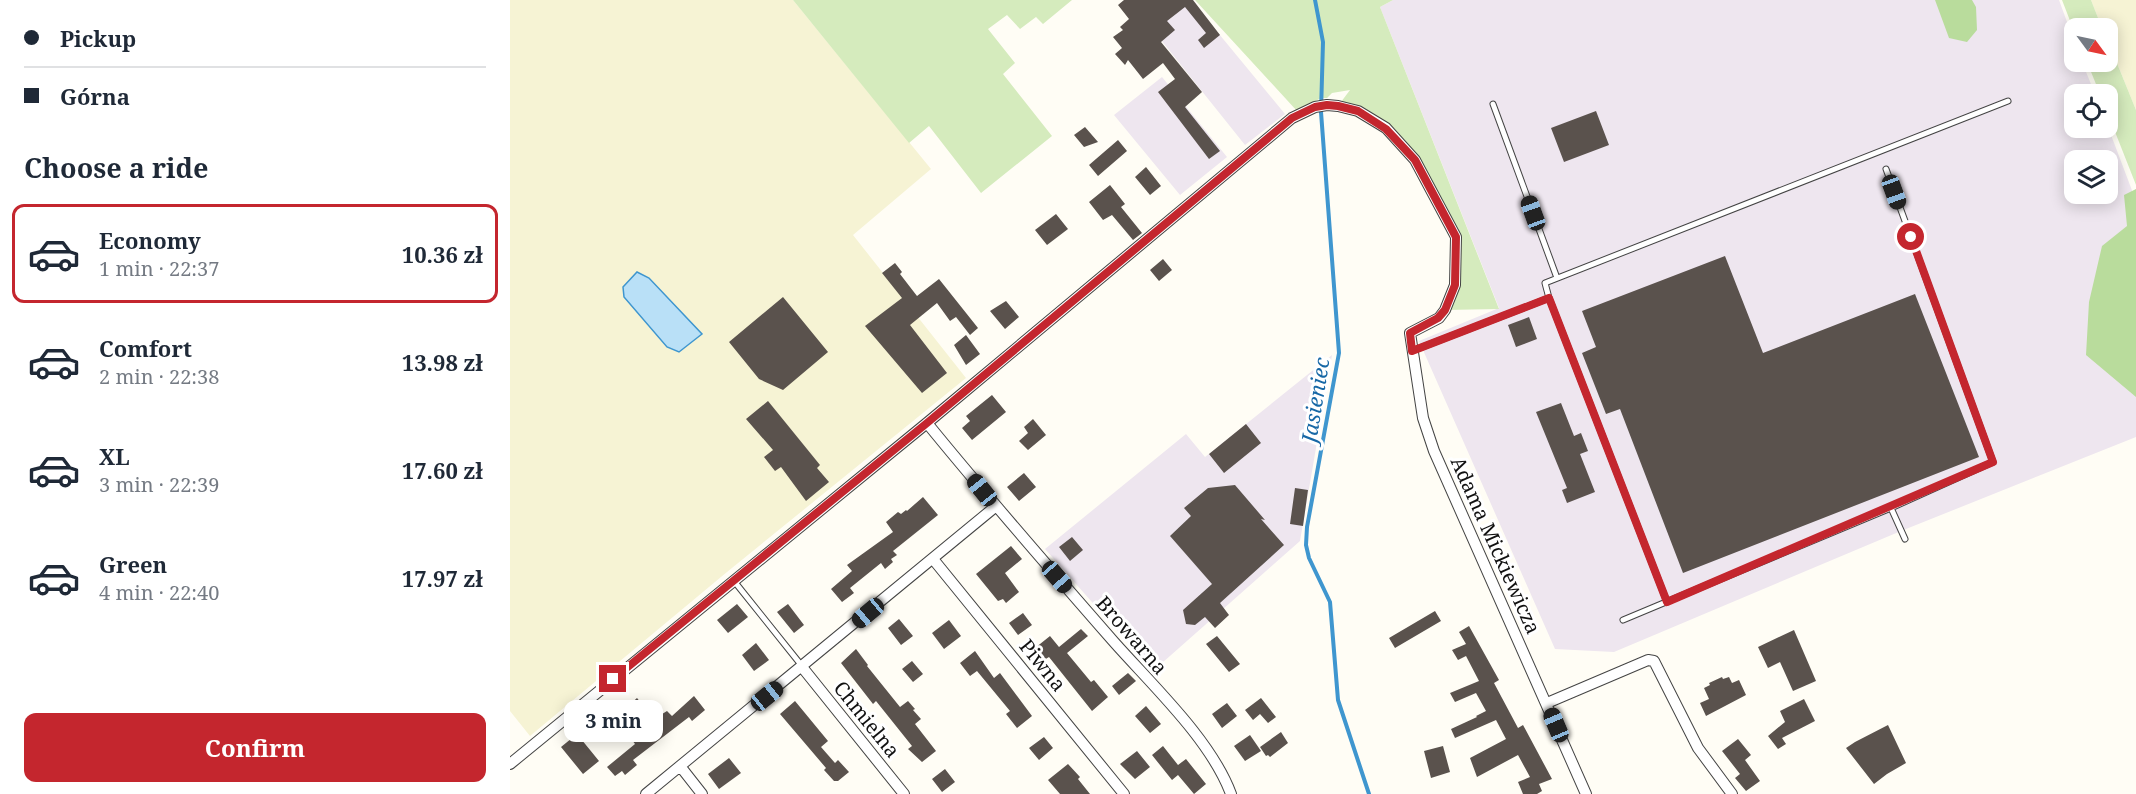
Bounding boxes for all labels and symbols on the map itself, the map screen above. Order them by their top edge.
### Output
north arrow [2064,18,2118,72]
car [1879,172,1909,212]
car [1518,193,1548,233]
route start [1897,223,1924,250]
water label: Jasieniec [1294,355,1336,448]
street label: Adama Mickiewicza [1445,452,1547,638]
car [964,470,1000,510]
car [1038,558,1076,596]
street label: Browarna [1090,590,1174,680]
car [848,595,888,631]
street label: Piwna [1014,633,1072,697]
route end [599,665,626,692]
street label: Chmielna [828,675,906,763]
car [747,678,787,714]
callout: 3 min [564,700,662,742]
car [1541,705,1571,745]

